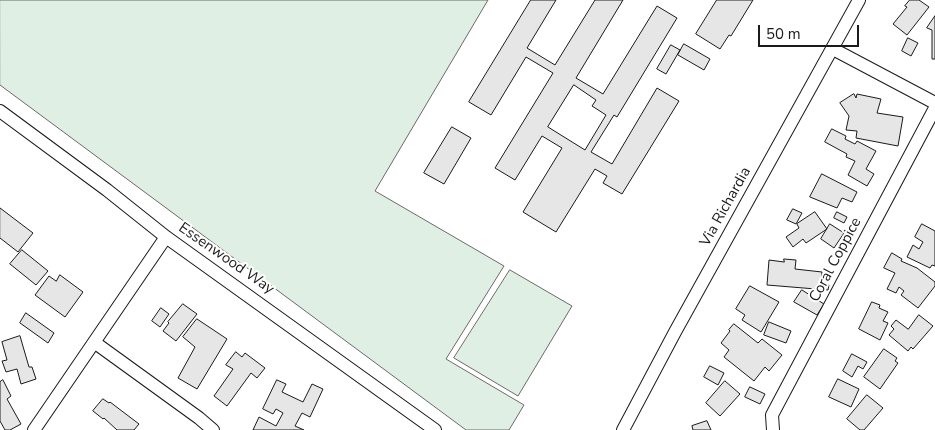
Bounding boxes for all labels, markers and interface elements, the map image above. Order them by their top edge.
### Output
scale bar [760,15,861,47]
text: 50 m [766,24,801,44]
street label: Via Richardia [697,164,755,250]
street label: Coral Coppice [806,215,866,305]
street label: Essenwood Way [175,219,277,299]

